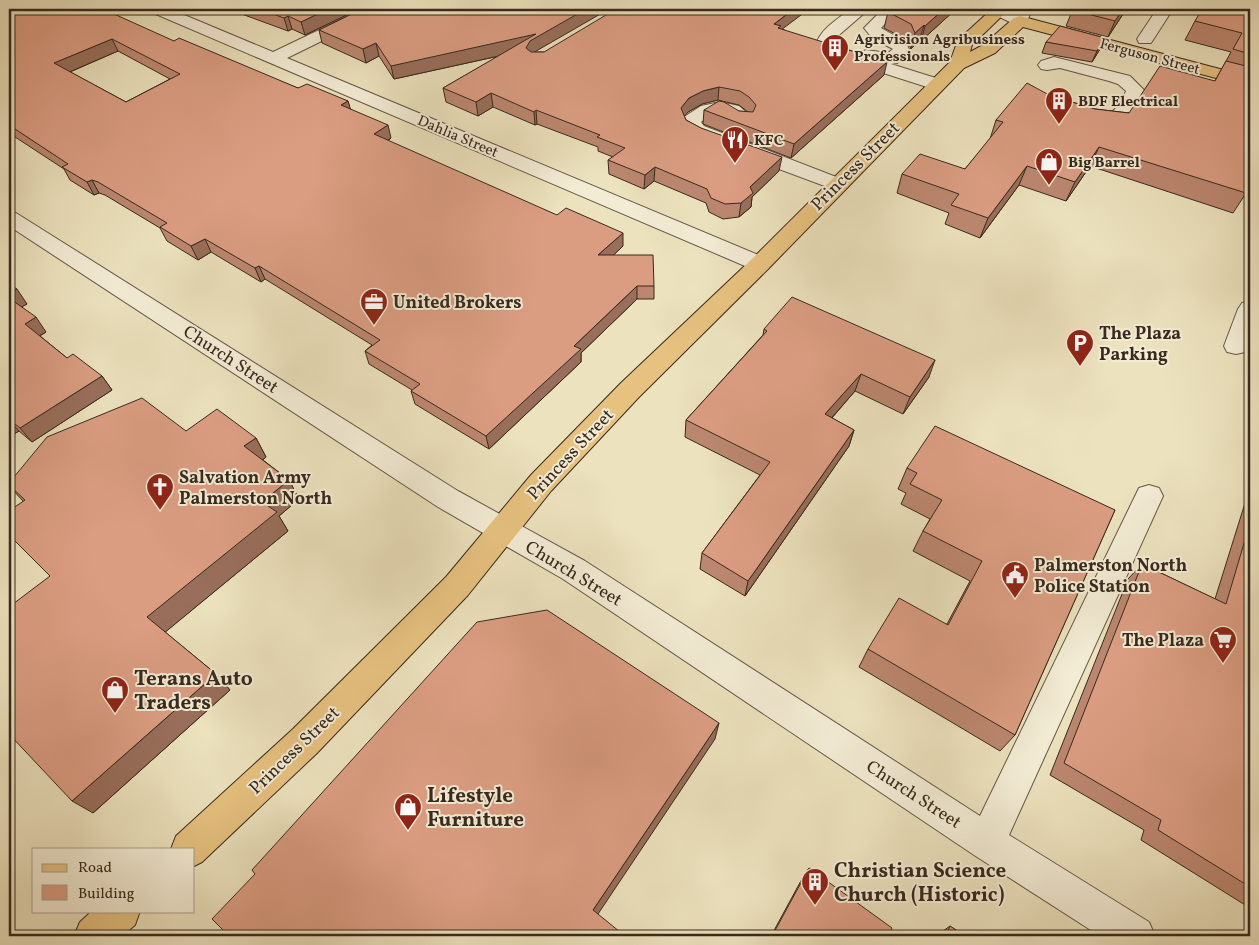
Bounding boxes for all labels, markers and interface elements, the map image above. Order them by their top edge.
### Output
place label: Agrivision Agribusiness Professionals [854,30,1025,68]
building icon: Agrivision Agribusiness Professionals [820,33,850,72]
street label: Ferguson Street [1097,34,1202,81]
building icon: BDF Electrical [1044,86,1074,125]
place label: BDF Electrical [1078,92,1178,113]
street label: Dahlia Street [414,111,501,164]
street label: Princess Street [806,117,906,217]
restaurant icon: KFC [720,125,750,164]
place label: KFC [754,131,784,152]
shop icon: Big Barrel [1034,147,1064,186]
place label: Big Barrel [1068,153,1140,174]
office icon: United Brokers [359,287,389,326]
place label: United Brokers [393,291,522,316]
street label: Church Street [178,320,283,401]
place label: The Plaza Parking [1099,322,1181,368]
parking icon: The Plaza Parking [1065,328,1095,367]
street label: Princess Street [522,404,620,506]
place label: Salvation Army Palmerston North [179,466,332,512]
church icon: Salvation Army Palmerston North [145,472,175,511]
street label: Church Street [520,535,627,613]
place label: Palmerston North Police Station [1034,554,1187,600]
public building icon: Palmerston North Police Station [1000,560,1030,599]
supermarket icon: The Plaza [1208,625,1238,664]
place label: The Plaza [1122,629,1204,654]
place label: Terans Auto Traders [134,665,253,718]
shop icon: Terans Auto Traders [100,675,130,714]
street label: Princess Street [244,701,346,801]
street label: Church Street [861,755,966,836]
place label: Lifestyle Furniture [427,782,524,835]
shop icon: Lifestyle Furniture [393,792,423,831]
legend [32,848,195,912]
place label: Christian Science Church (Historic) [834,857,1006,910]
text: Road [78,858,112,879]
building icon: Christian Science Church (Historic) [800,867,830,906]
text: Building [78,884,135,905]

